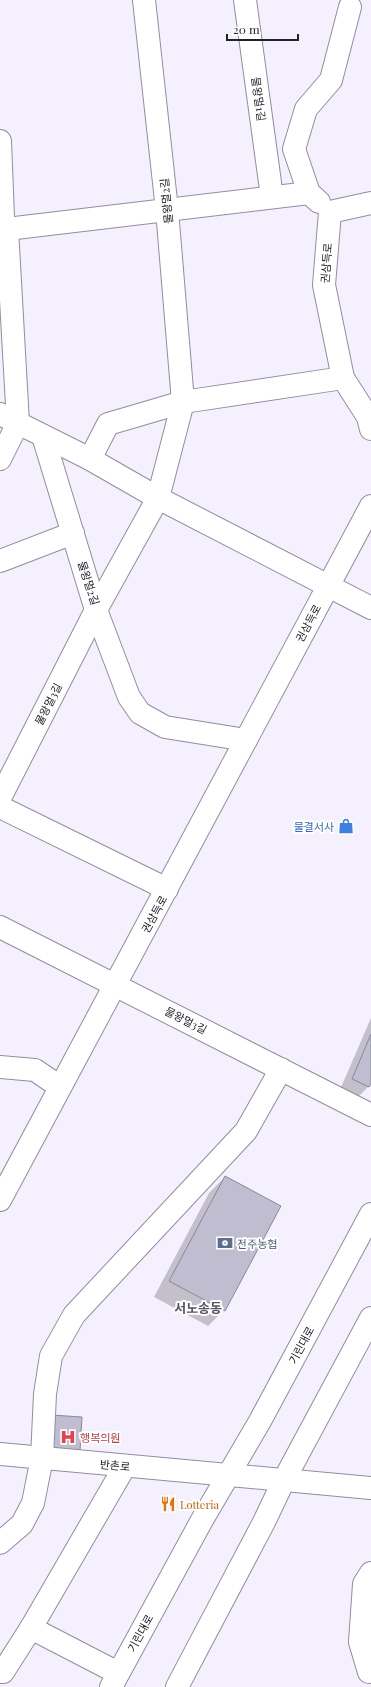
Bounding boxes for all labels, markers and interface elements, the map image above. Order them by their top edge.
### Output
scale bar [227,16,298,42]
text: 20 m [233,21,260,37]
street label: 물왕멀1길 [248,76,270,122]
street label: 물왕멀2길 [156,177,176,225]
street label: 권삼득로 [317,242,335,284]
street label: 물왕멀2길 [75,559,103,607]
street label: 권삼득로 [292,602,324,644]
street label: 물왕멀3길 [31,680,65,728]
shop icon: 물결서사 [337,817,355,835]
place label: 물결서사 [294,819,334,834]
street label: 권삼득로 [138,893,170,935]
street label: 물왕멀3길 [162,1003,210,1037]
bank icon: 전주농협 [216,1234,234,1252]
place label: 전주농협 [237,1236,277,1251]
district label: 서노송동 [174,1299,222,1316]
street label: 기린대로 [285,1324,317,1366]
hospital icon: 행복의원 [59,1428,77,1446]
place label: 행복의원 [80,1430,120,1445]
street label: 반촌로 [99,1456,131,1474]
restaurant icon: Lotteria [159,1495,177,1513]
place label: Lotteria [180,1497,220,1512]
street label: 기린대로 [124,1612,156,1654]

